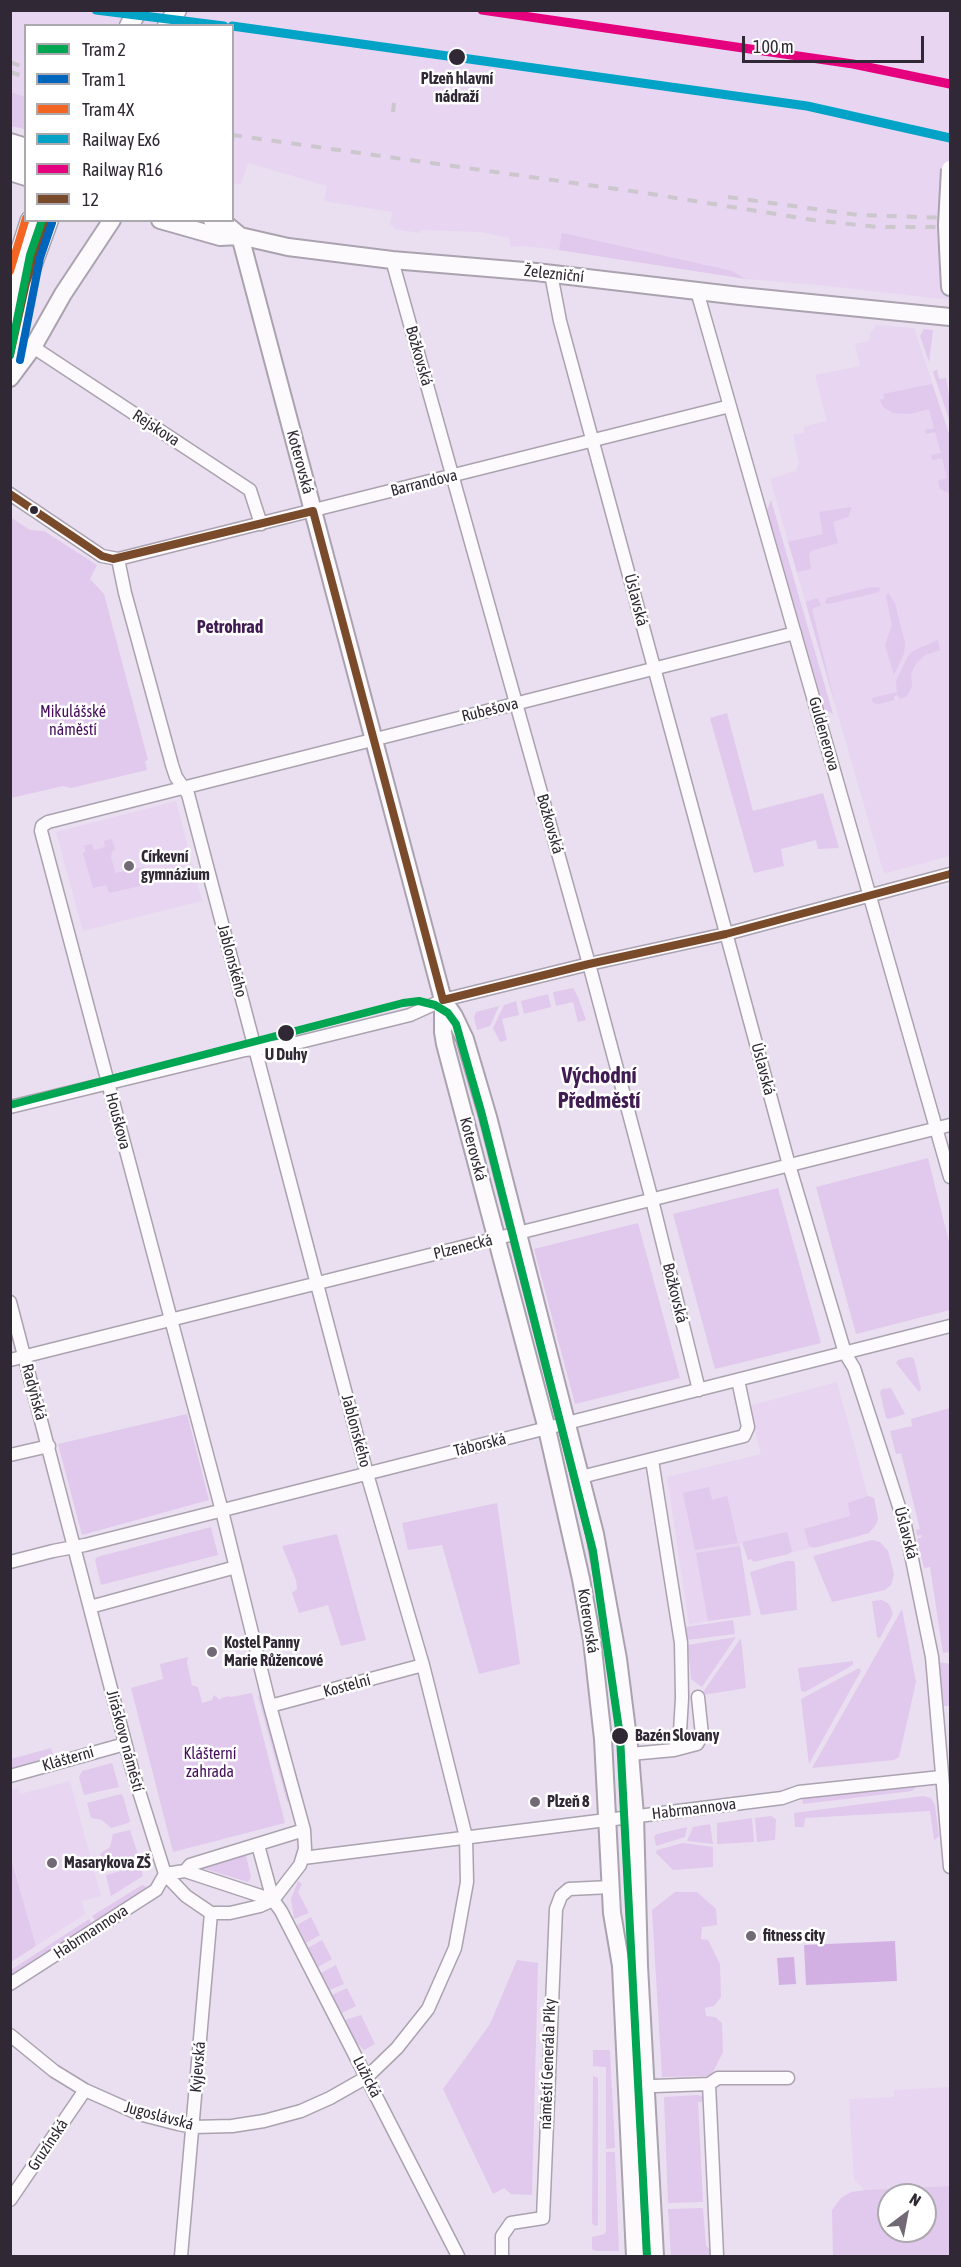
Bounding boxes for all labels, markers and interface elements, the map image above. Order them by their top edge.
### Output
legend [24,24,234,222]
scale bar [745,24,926,62]
text: 100 m [753,36,794,57]
text: Tram 2 [82,39,126,60]
marker: Plzeň hlavní nádraží [447,47,467,67]
text: Tram 1 [82,69,126,90]
place label: Plzeň hlavní nádraží [421,69,493,107]
text: Tram 4X [82,99,134,120]
text: Railway Ex6 [82,129,160,150]
text: Railway R16 [82,159,163,180]
text: 12 [82,189,99,210]
street label: Železniční [523,261,585,287]
street label: Božkovská [401,324,437,388]
street label: Rejskova [129,406,183,450]
street label: Koterovská [282,428,318,496]
street label: Barrandova [389,465,459,501]
unlabelled marker [28,504,40,516]
street label: Úslavská [620,572,652,628]
district label: Petrohrad [197,616,263,638]
street label: Rubešova [460,694,520,726]
street label: Guldenerova [804,695,844,773]
park label: Mikulášské náměstí [40,702,106,740]
street label: Božkovská [532,792,568,856]
place label: Církevní gymnázium [141,847,210,885]
marker: Církevní gymnázium [122,859,136,873]
street label: Jablonského [213,923,251,999]
marker: U Duhy [276,1023,296,1043]
street label: Úslavská [747,1041,779,1097]
place label: U Duhy [265,1045,307,1065]
district label: Východní Předměstí [558,1063,640,1114]
street label: Houškova [101,1090,135,1152]
street label: Koterovská [455,1115,491,1183]
street label: Plzenecká [431,1230,495,1264]
street label: Božkovská [658,1261,692,1325]
street label: Radyňská [17,1362,51,1422]
street label: Jablonského [337,1393,375,1469]
street label: Táborská [452,1429,508,1461]
street label: Úslavská [890,1505,922,1561]
street label: Koterovská [573,1587,603,1655]
place label: Kostel Panny Marie Růžencové [224,1633,323,1671]
marker: Kostel Panny Marie Růžencové [205,1645,219,1659]
street label: Kostelní [321,1671,373,1701]
street label: Jiráskovo náměstí [102,1688,148,1794]
marker: Bazén Slovany [610,1726,630,1746]
place label: Bazén Slovany [635,1726,719,1746]
street label: Klášterní [40,1742,96,1776]
park label: Klášterní zahrada [183,1744,237,1782]
place label: Plzeň 8 [547,1792,589,1812]
street label: Habrmannova [651,1794,737,1824]
marker: Plzeň 8 [528,1795,542,1809]
place label: Masarykova ZŠ [64,1853,151,1873]
marker: Masarykova ZŠ [45,1856,59,1870]
street label: Habrmannova [50,1901,132,1963]
place label: fitness city [763,1926,825,1946]
marker: fitness city [744,1929,758,1943]
street label: náměstí Generála Píky [536,1998,560,2130]
street label: Kyjevská [186,2041,210,2093]
street label: Lužická [349,2053,385,2101]
street label: Jugoslávská [122,2098,196,2134]
street label: Gruzínská [24,2115,72,2175]
north arrow [877,2183,937,2243]
text: N [907,2189,924,2210]

